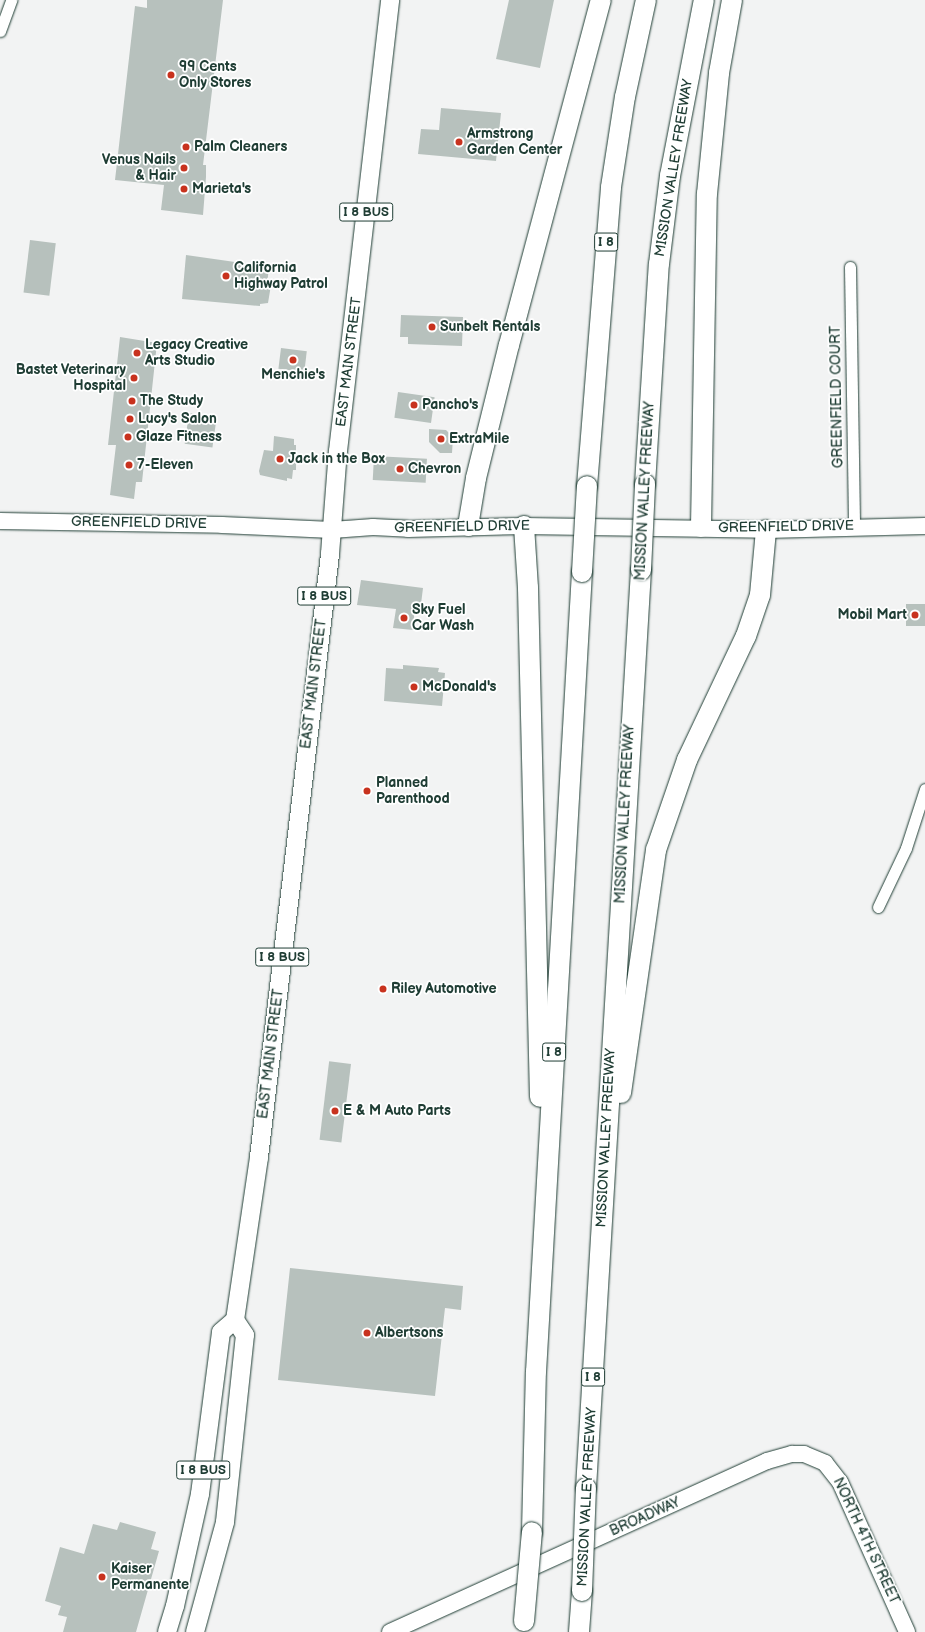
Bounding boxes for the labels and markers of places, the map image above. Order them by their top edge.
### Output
place label: 99 Cents Only Stores [179,59,252,92]
marker: 99 Cents Only Stores [166,70,176,80]
place label: Armstrong Garden Center [467,126,562,158]
marker: Armstrong Garden Center [454,137,464,147]
place label: Palm Cleaners [194,139,287,155]
marker: Palm Cleaners [181,142,191,152]
place label: Venus Nails & Hair [102,152,176,184]
marker: Venus Nails & Hair [179,163,189,173]
place label: Marieta's [192,181,251,197]
marker: Marieta's [179,184,189,194]
place label: California Highway Patrol [234,260,328,292]
marker: California Highway Patrol [221,271,231,281]
place label: Sunbelt Rentals [440,319,540,335]
marker: Sunbelt Rentals [427,322,437,332]
place label: Legacy Creative Arts Studio [145,337,249,370]
marker: Legacy Creative Arts Studio [132,348,142,358]
marker: Menchie's [288,355,298,365]
place label: Bastet Veterinary Hospital [15,362,126,394]
place label: Menchie's [261,367,325,383]
marker: Bastet Veterinary Hospital [129,373,139,383]
place label: The Study [140,393,203,409]
marker: The Study [127,396,137,406]
place label: Pancho's [422,397,478,413]
marker: Pancho's [409,400,419,410]
place label: Lucy's Salon [138,411,217,427]
marker: Lucy's Salon [125,414,135,424]
place label: Glaze Fitness [136,429,222,445]
place label: ExtraMile [449,431,509,447]
marker: Glaze Fitness [123,432,133,442]
marker: ExtraMile [436,434,446,444]
place label: Jack in the Box [288,451,385,467]
marker: Jack in the Box [275,454,285,464]
place label: 7-Eleven [137,457,193,473]
marker: 7-Eleven [124,460,134,470]
place label: Chevron [408,461,461,477]
marker: Chevron [395,464,405,474]
place label: Sky Fuel Car Wash [412,602,474,634]
place label: Mobil Mart [837,607,907,623]
marker: Mobil Mart [910,610,920,620]
marker: Sky Fuel Car Wash [399,613,409,623]
place label: McDonald's [422,679,496,695]
marker: McDonald's [409,682,419,692]
place label: Planned Parenthood [376,775,450,808]
marker: Planned Parenthood [361,785,373,797]
place label: Riley Automotive [391,981,497,997]
marker: Riley Automotive [378,984,388,994]
place label: E & M Auto Parts [343,1103,451,1119]
marker: E & M Auto Parts [330,1106,340,1116]
place label: Albertsons [375,1325,443,1341]
marker: Albertsons [362,1328,372,1338]
place label: Kaiser Permanente [111,1561,189,1594]
marker: Kaiser Permanente [96,1571,108,1583]

